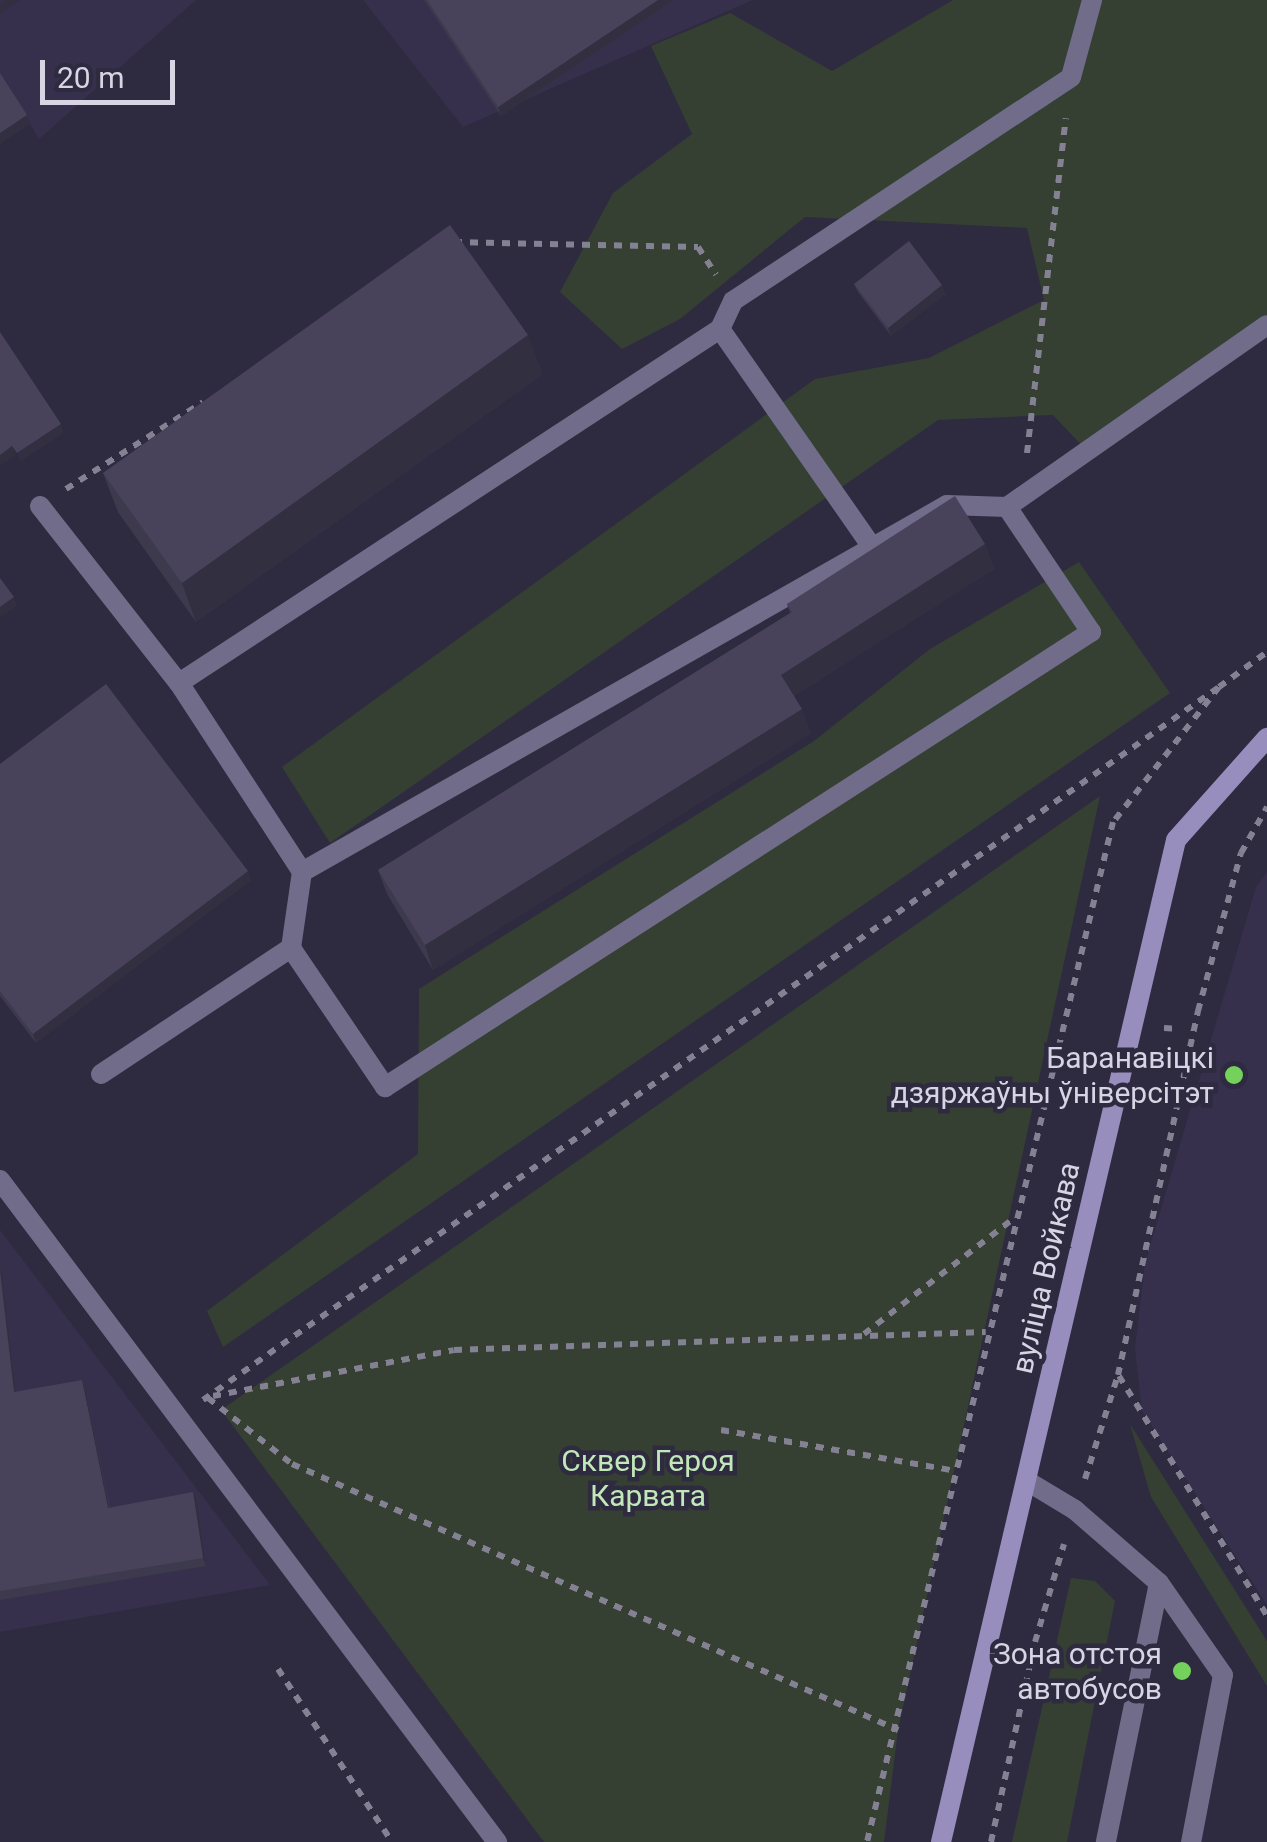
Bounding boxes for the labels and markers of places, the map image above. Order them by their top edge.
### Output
place label: Баранавіцкі дзяржаўны ўніверсітэт [891,1040,1214,1110]
marker: Баранавіцкі дзяржаўны ўніверсітэт [1223,1064,1245,1086]
place label: Зона отстоя автобусов [993,1636,1162,1706]
marker: Зона отстоя автобусов [1171,1660,1193,1682]

